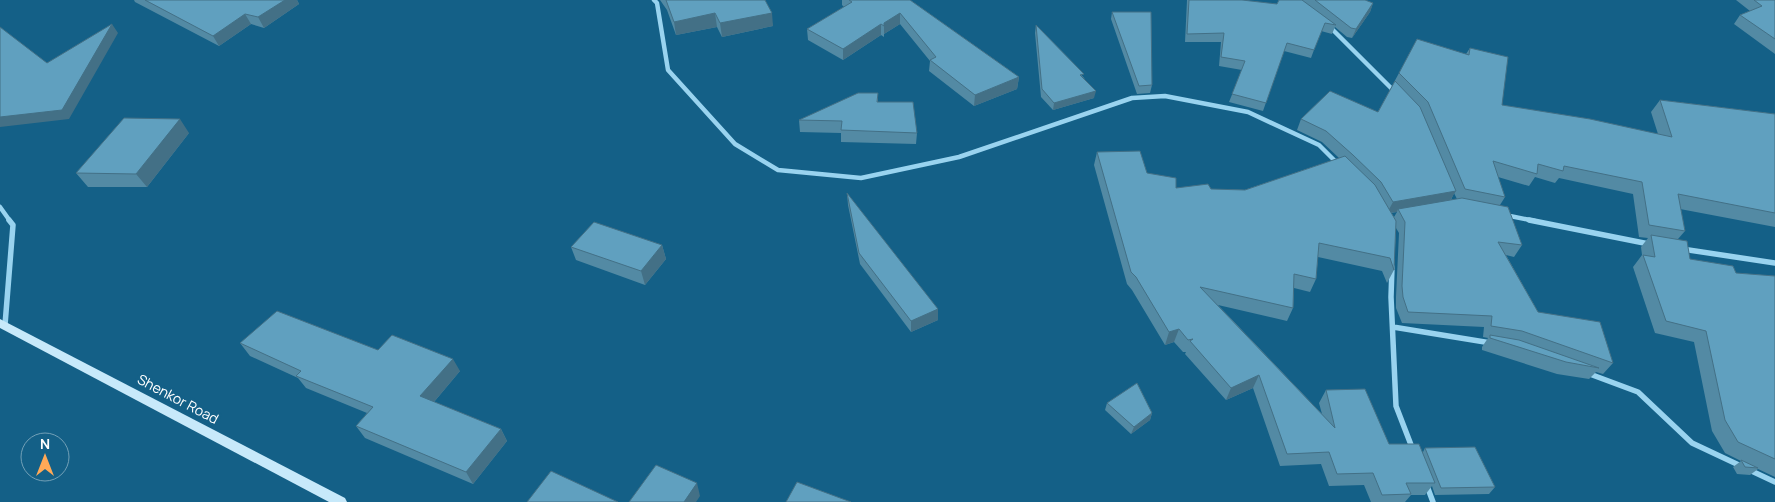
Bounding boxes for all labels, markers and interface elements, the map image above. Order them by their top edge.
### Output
street label: Shenkor Road [134,369,222,428]
north arrow [20,432,70,482]
text: N [40,434,50,453]

